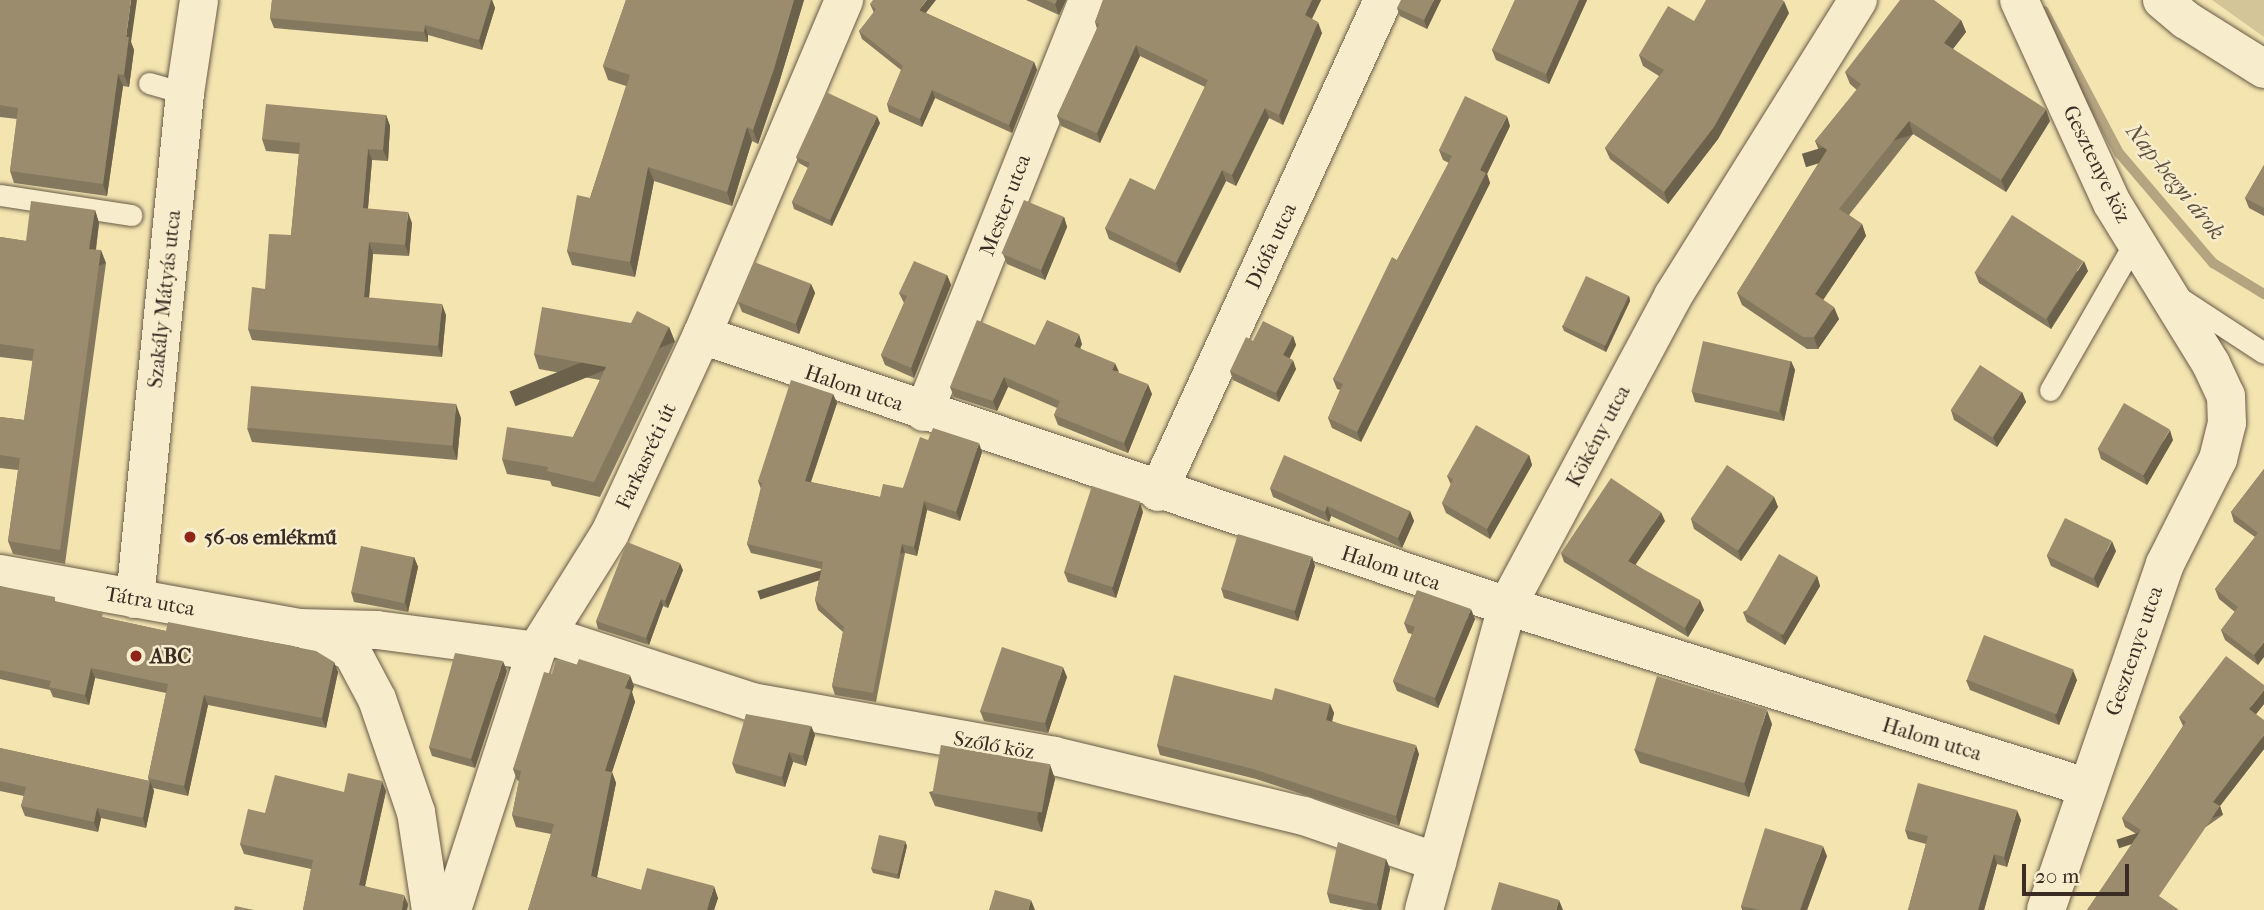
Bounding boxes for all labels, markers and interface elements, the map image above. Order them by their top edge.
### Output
street label: Gesztenye köz [2058,101,2136,227]
water label: Nap-hegyi árok [2120,118,2230,246]
street label: Mester utca [974,151,1036,259]
street label: Diófa utca [1240,199,1302,293]
street label: Szakály Mátyás utca [142,209,186,389]
street label: Halom utca [801,359,907,417]
street label: Kökény utca [1561,381,1635,491]
street label: Farkasréti út [610,399,682,513]
place label: 56-os emlékmű [204,524,337,550]
marker: 56-os emlékmű [182,529,198,545]
street label: Halom utca [1338,540,1444,596]
street label: Tátra utca [103,581,197,621]
street label: Gesztenye utca [2100,583,2168,719]
place label: ABC [150,643,191,669]
marker: ABC [128,648,144,664]
street label: Halom utca [1879,712,1985,766]
street label: Szőlő köz [952,725,1036,765]
scale bar [2026,850,2133,894]
text: 20 m [2035,864,2079,888]

